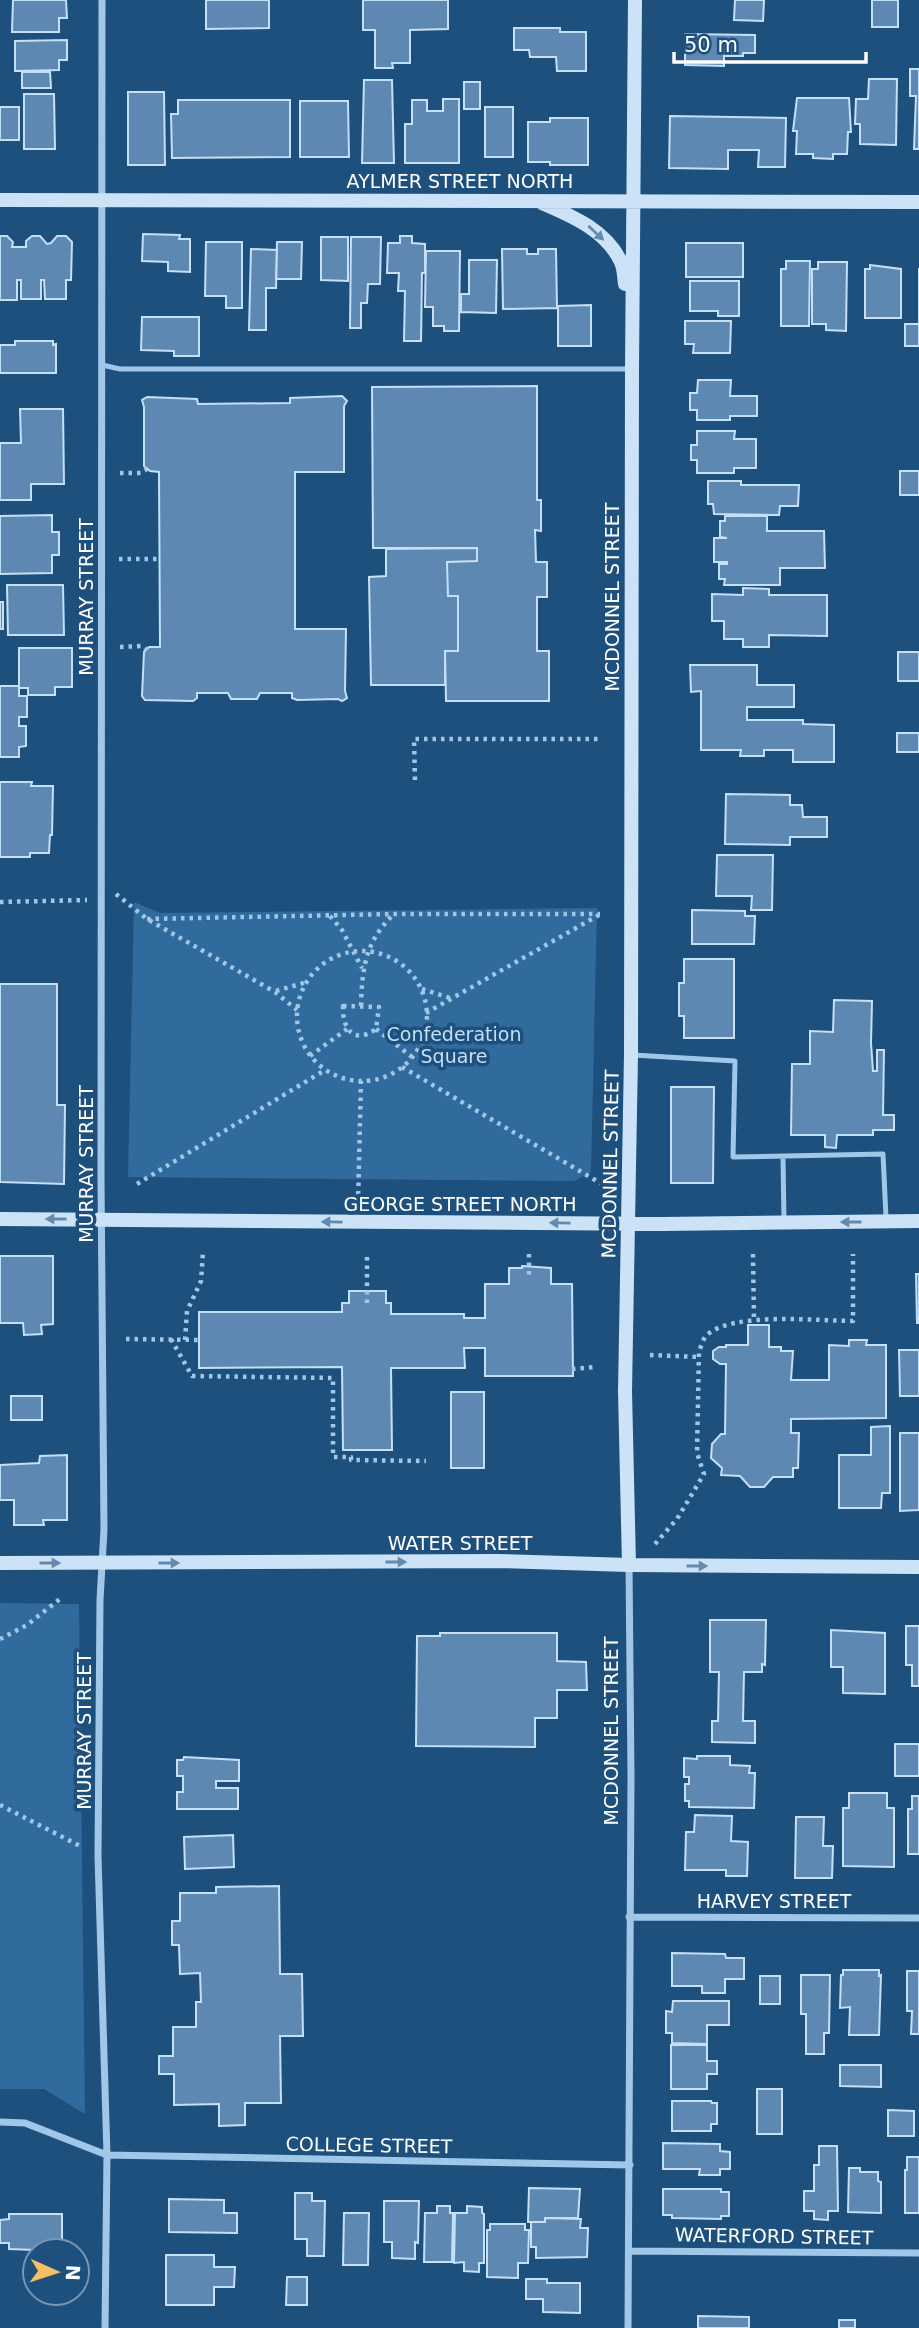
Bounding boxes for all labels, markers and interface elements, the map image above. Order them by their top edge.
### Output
scale bar [674,21,866,65]
text: 50 m [684,33,738,57]
street label: AYLMER STREET NORTH [347,170,573,192]
one-way arrow [587,224,604,240]
street label: MCDONNEL STREET [601,502,623,691]
street label: MURRAY STREET [75,518,97,676]
park label: Confederation Square [387,1023,521,1067]
street label: MCDONNEL STREET [597,1069,623,1259]
street label: MURRAY STREET [75,1085,97,1243]
street label: GEORGE STREET NORTH [343,1193,577,1215]
one-way arrow [44,1213,66,1225]
one-way arrow [321,1216,343,1228]
one-way arrow [840,1216,862,1228]
one-way arrow [548,1217,570,1229]
street label: WATER STREET [388,1532,533,1554]
one-way arrow [386,1556,408,1568]
one-way arrow [40,1557,62,1569]
one-way arrow [158,1557,180,1569]
one-way arrow [686,1560,708,1571]
street label: MCDONNEL STREET [600,1636,622,1825]
street label: MURRAY STREET [73,1652,95,1810]
street label: HARVEY STREET [697,1890,852,1912]
street label: COLLEGE STREET [285,2133,453,2157]
street label: WATERFORD STREET [675,2223,874,2249]
north arrow [21,2237,91,2307]
text: N [62,2264,84,2281]

